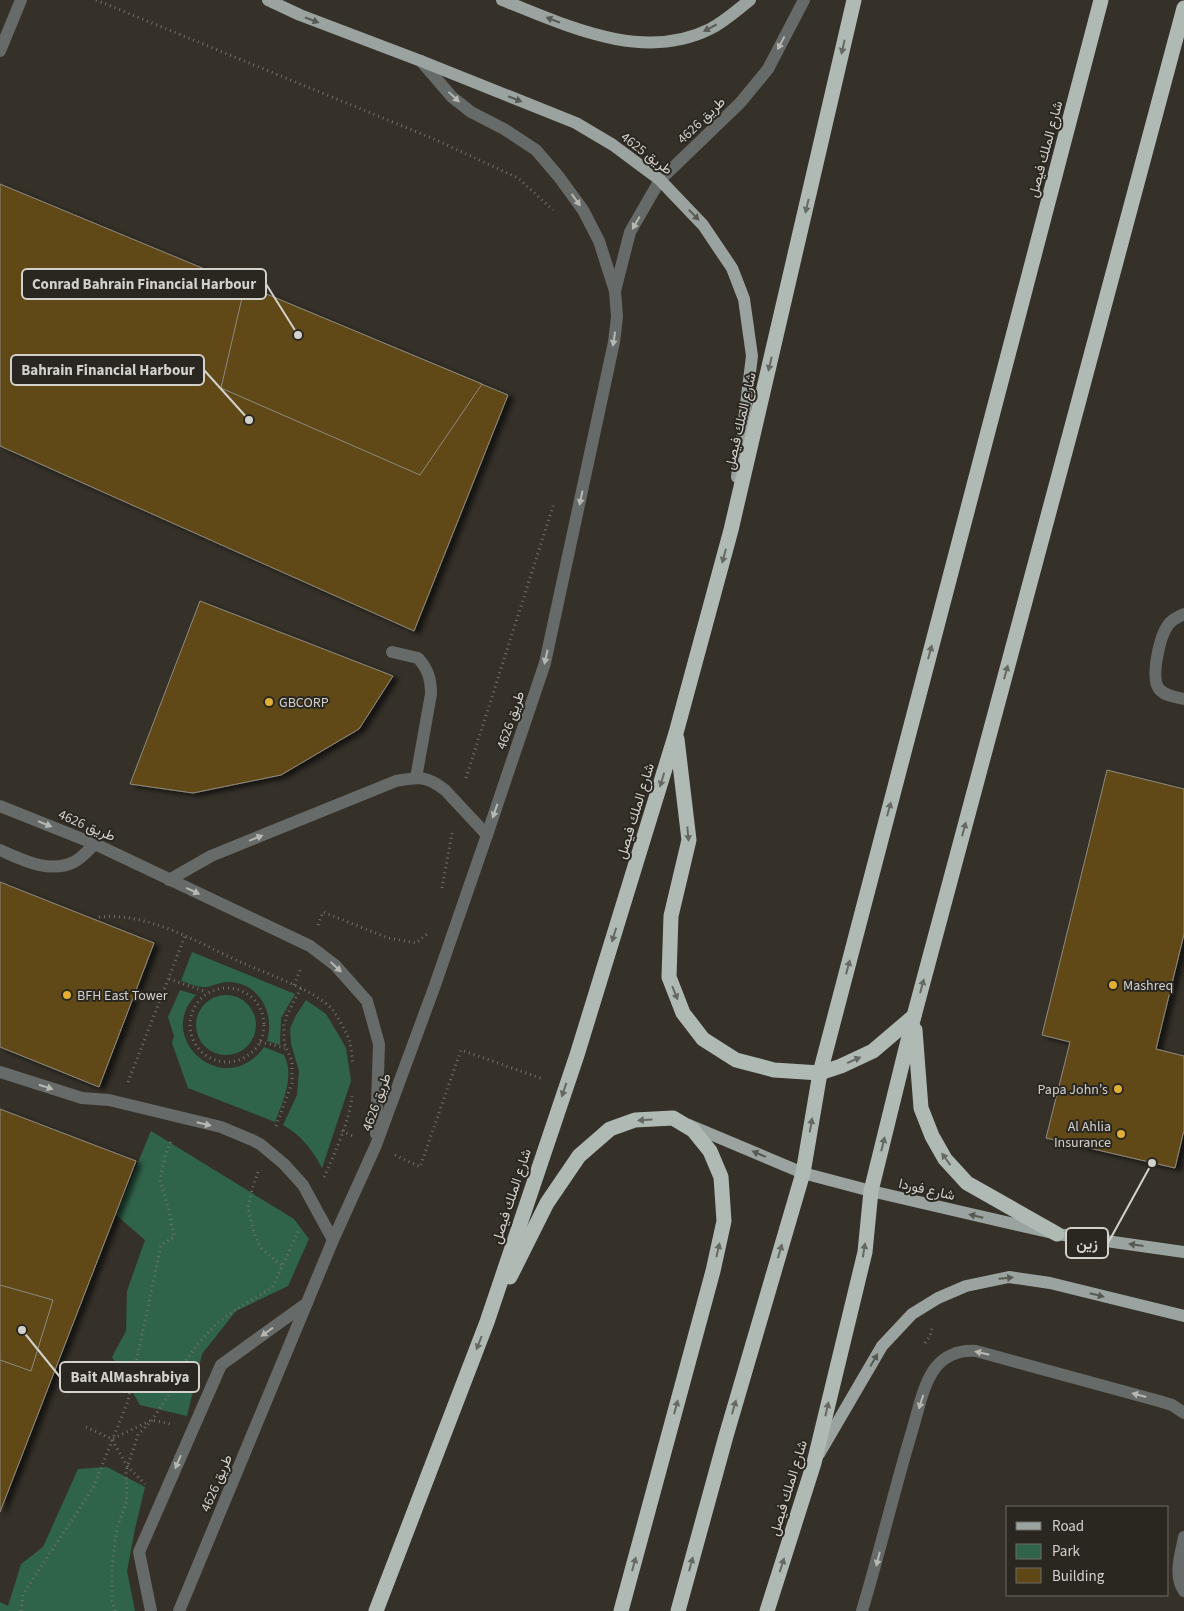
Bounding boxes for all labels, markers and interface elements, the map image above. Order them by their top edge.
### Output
one-way arrow [545,16,560,24]
one-way arrow [305,17,320,24]
one-way arrow [703,24,717,32]
one-way arrow [777,36,785,51]
one-way arrow [839,40,847,55]
one-way arrow [447,91,459,103]
street label: طريق 4626 [673,93,730,149]
one-way arrow [508,95,523,103]
street label: شارع الملك فيصل [1023,99,1068,200]
street label: طريق 4625 [616,128,677,180]
one-way arrow [571,193,581,207]
one-way arrow [803,198,811,213]
one-way arrow [688,209,700,221]
one-way arrow [631,216,640,229]
callout: Conrad Bahrain Financial Harbour [22,269,266,299]
text: Conrad Bahrain Financial Harbour [32,274,256,295]
one-way arrow [609,331,617,347]
callout: Bahrain Financial Harbour [11,355,204,385]
one-way arrow [766,356,774,372]
text: Bahrain Financial Harbour [21,360,195,381]
street label: شارع الملك فيصل [720,371,762,472]
one-way arrow [576,491,584,507]
one-way arrow [720,549,728,564]
one-way arrow [926,645,934,660]
one-way arrow [542,650,550,665]
one-way arrow [1002,665,1010,680]
street label: طريق 4626 [492,689,530,752]
place label: GBCORP [279,693,329,713]
marker: GBCORP [263,696,275,708]
street label: شارع الملك فيصل [612,761,660,862]
one-way arrow [657,772,665,787]
one-way arrow [885,802,893,817]
one-way arrow [491,804,499,819]
street label: طريق 4626 [55,805,118,847]
one-way arrow [38,820,53,828]
one-way arrow [960,822,968,837]
one-way arrow [684,826,692,842]
one-way arrow [249,834,264,842]
one-way arrow [186,887,200,895]
one-way arrow [609,928,617,943]
one-way arrow [844,959,852,974]
one-way arrow [330,961,342,973]
place label: Mashreq [1123,976,1173,996]
one-way arrow [918,979,926,994]
marker: Mashreq [1107,979,1119,991]
place label: BFH East Tower [77,986,168,1006]
one-way arrow [672,986,680,1000]
marker: BFH East Tower [61,989,73,1001]
one-way arrow [847,1056,861,1064]
street label: طريق 4626 [357,1071,397,1134]
place label: Papa John's [1038,1080,1108,1100]
one-way arrow [560,1082,567,1097]
marker: Papa John's [1112,1083,1124,1095]
one-way arrow [39,1084,54,1091]
one-way arrow [637,1116,653,1124]
one-way arrow [807,1116,815,1132]
place label: Al Ahlia Insurance [1054,1117,1111,1153]
one-way arrow [197,1120,212,1128]
marker: Al Ahlia Insurance [1115,1128,1127,1140]
one-way arrow [879,1136,887,1151]
street label: شارع الملك فيصل [487,1146,537,1247]
one-way arrow [751,1150,766,1158]
one-way arrow [941,1152,951,1166]
street label: شارع فوردا [897,1174,957,1206]
one-way arrow [968,1211,984,1219]
callout: زين [1066,1228,1108,1258]
text: زين [1076,1234,1098,1255]
one-way arrow [1127,1241,1143,1249]
one-way arrow [714,1242,722,1257]
one-way arrow [861,1242,869,1258]
one-way arrow [776,1244,784,1259]
one-way arrow [998,1274,1014,1282]
one-way arrow [1090,1291,1105,1299]
one-way arrow [260,1327,274,1337]
one-way arrow [474,1336,482,1350]
one-way arrow [975,1349,990,1357]
one-way arrow [869,1354,878,1367]
callout: Bait AlMashrabiya [60,1362,199,1392]
text: Bait AlMashrabiya [71,1367,190,1388]
one-way arrow [1131,1391,1146,1399]
one-way arrow [916,1395,924,1410]
one-way arrow [672,1399,680,1414]
one-way arrow [731,1400,739,1415]
one-way arrow [823,1401,831,1416]
street label: شارع الملك فيصل [765,1438,813,1539]
street label: طريق 4626 [196,1452,238,1515]
one-way arrow [174,1455,182,1469]
legend [1006,1506,1169,1596]
text: Road [1052,1516,1084,1537]
text: Park [1052,1541,1081,1562]
one-way arrow [874,1551,882,1566]
one-way arrow [630,1556,638,1571]
one-way arrow [687,1556,695,1571]
one-way arrow [779,1557,786,1572]
text: Building [1052,1566,1105,1587]

